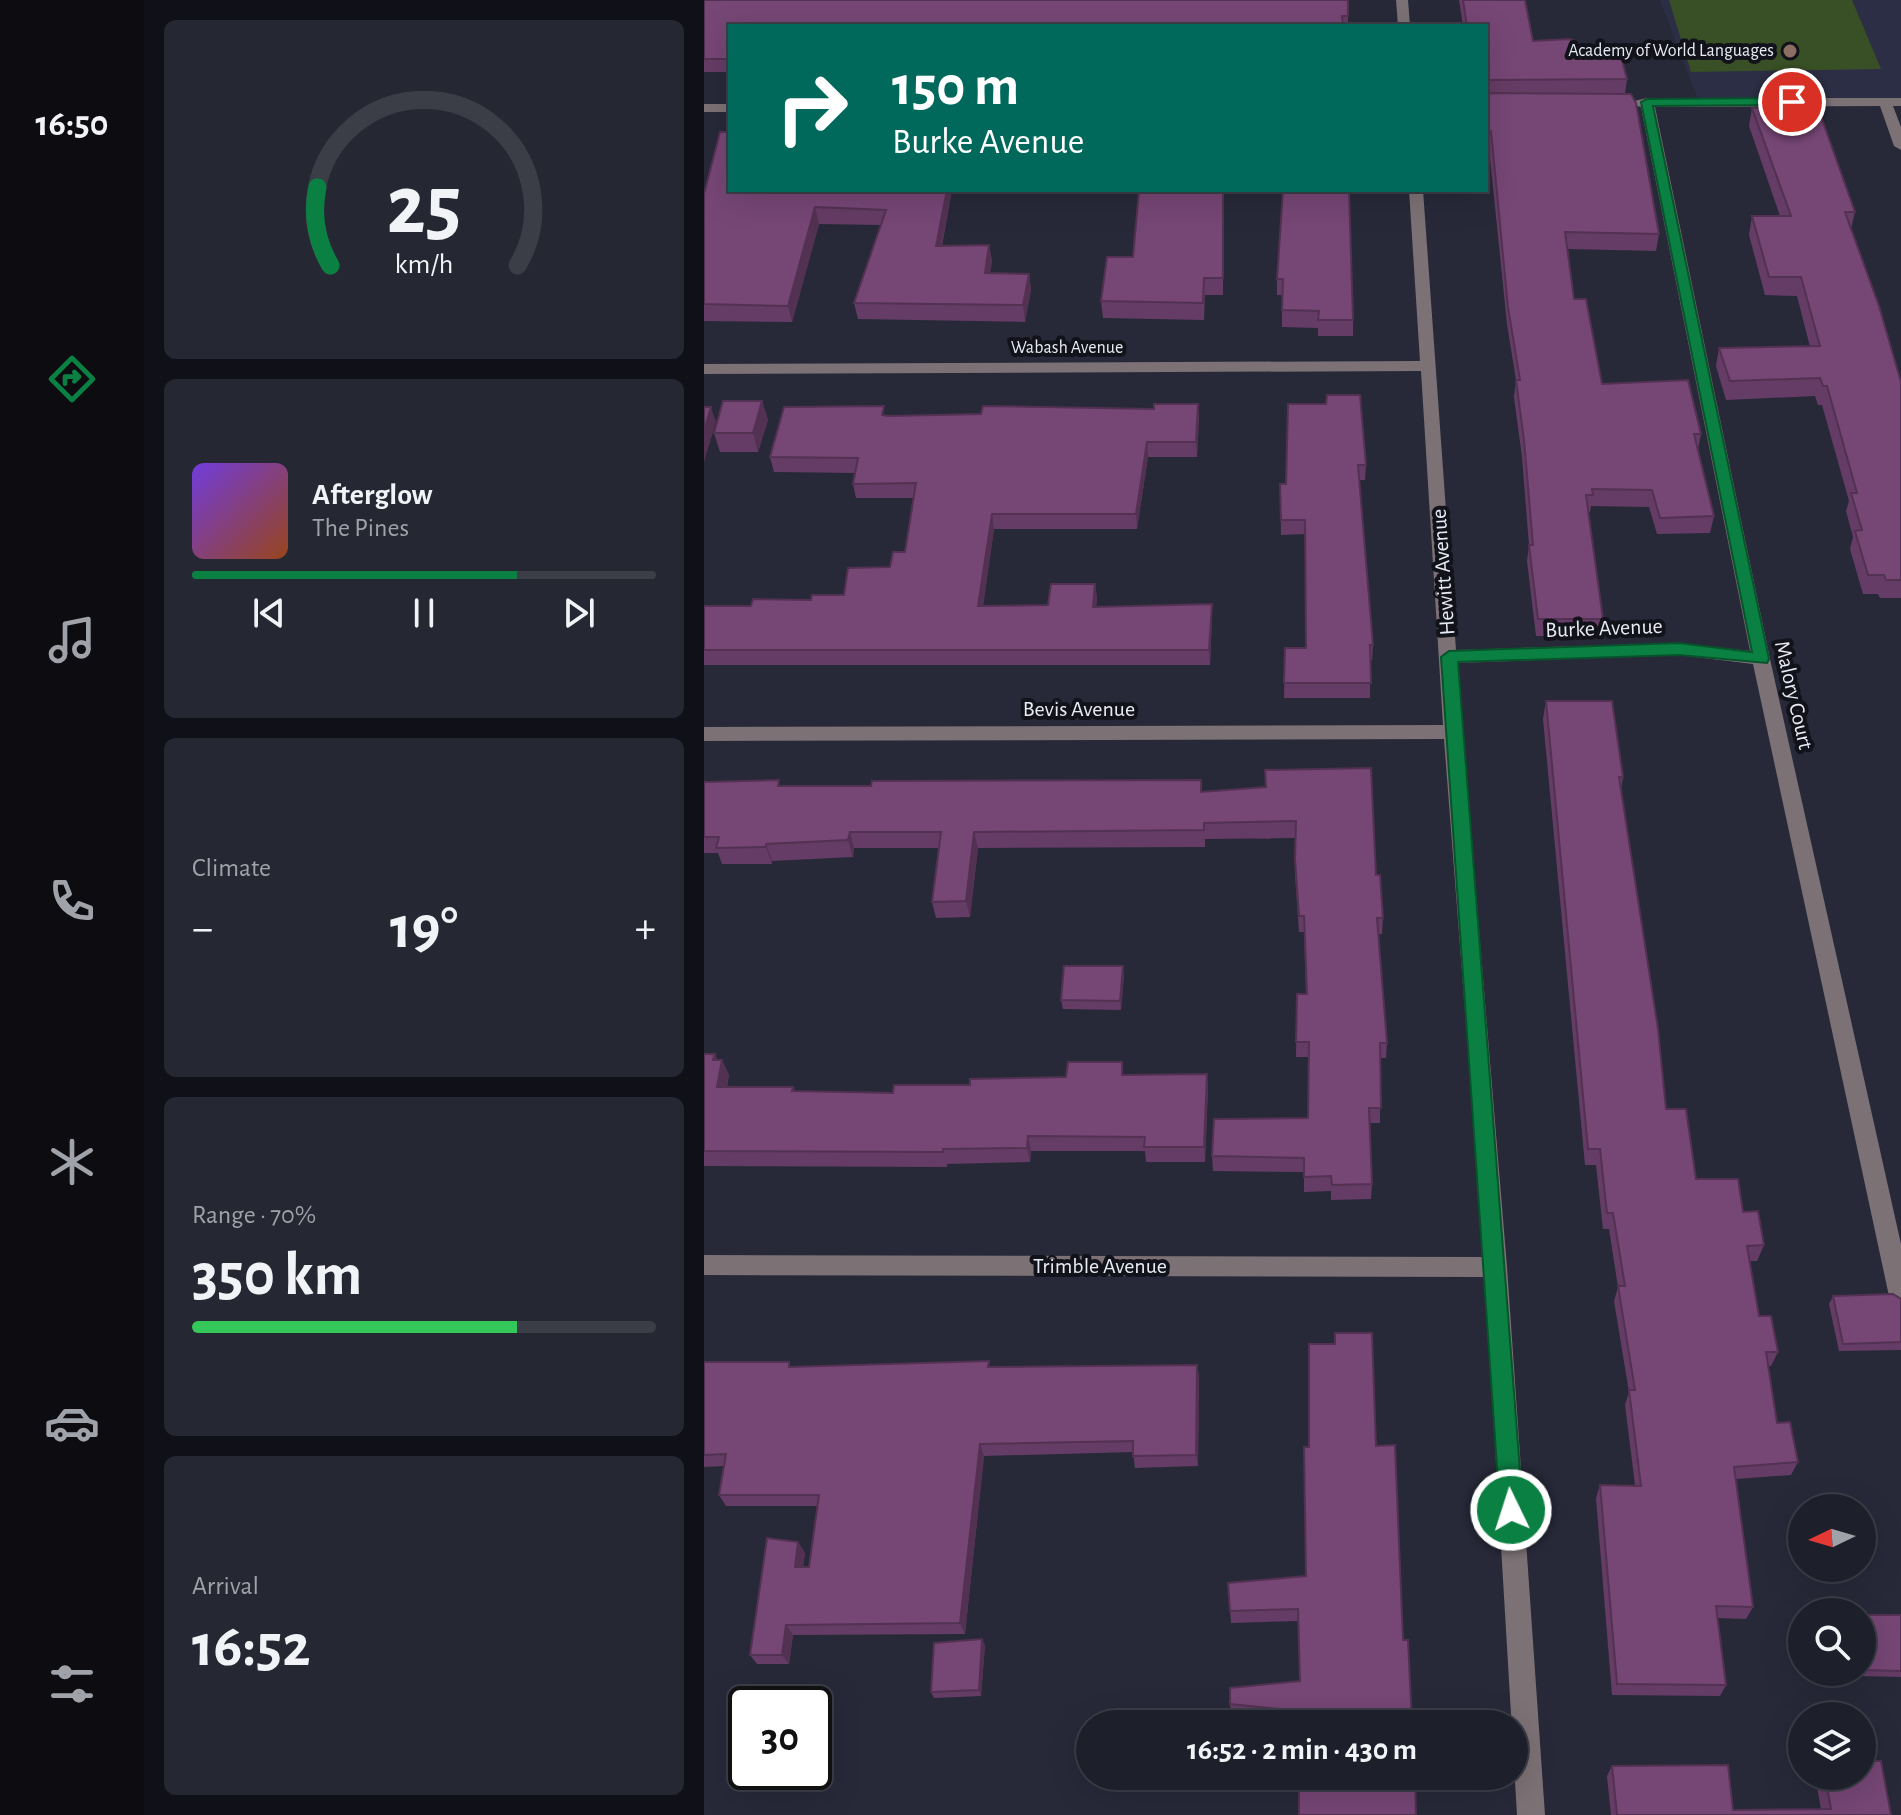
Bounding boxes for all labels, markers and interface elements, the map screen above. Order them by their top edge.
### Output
place label: Academy of World Languages [1568,42,1774,60]
marker: Academy of World Languages [1781,42,1799,60]
icon: right [760,56,864,160]
text: 150 m [892,59,1019,115]
pin [1758,68,1826,136]
icon: arrive [1770,80,1814,124]
text: 16:50 [36,106,108,142]
text: Burke Avenue [892,124,1084,160]
text: 25 [386,164,462,248]
text: km/h [395,250,453,279]
street label: Wabash Avenue [1011,339,1123,357]
icon: directions [44,351,100,407]
text: Afterglow [312,480,433,510]
street label: Hewitt Avenue [1428,508,1458,636]
text: The Pines [312,515,409,541]
icon: previous [247,591,291,635]
icon: pause [402,591,446,635]
icon: next [557,591,601,635]
icon: music [44,612,100,668]
street label: Burke Avenue [1545,615,1663,641]
street label: Malory Court [1771,639,1817,751]
street label: Bevis Avenue [1023,698,1135,720]
text: Climate [192,855,271,881]
icon: phone [44,873,100,929]
text: 19° [390,899,458,959]
text: − [192,907,213,951]
text: + [635,907,656,951]
icon: climate [44,1134,100,1190]
text: Range · 70% [192,1202,316,1228]
text: 350 km [192,1246,362,1306]
street label: Trimble Avenue [1033,1255,1167,1277]
icon: car [44,1395,100,1451]
position arrow [1469,1468,1553,1552]
north arrow [1788,1494,1876,1582]
map controls [1788,1494,1876,1790]
text: Arrival [192,1573,259,1599]
button: search [1788,1598,1876,1686]
text: 16:52 [192,1617,311,1677]
icon: filters [44,1656,100,1712]
speed limit sign: 30 [728,1686,832,1790]
button: layers [1788,1702,1876,1790]
text: 16:52 · 2 min · 430 m [1187,1735,1417,1765]

